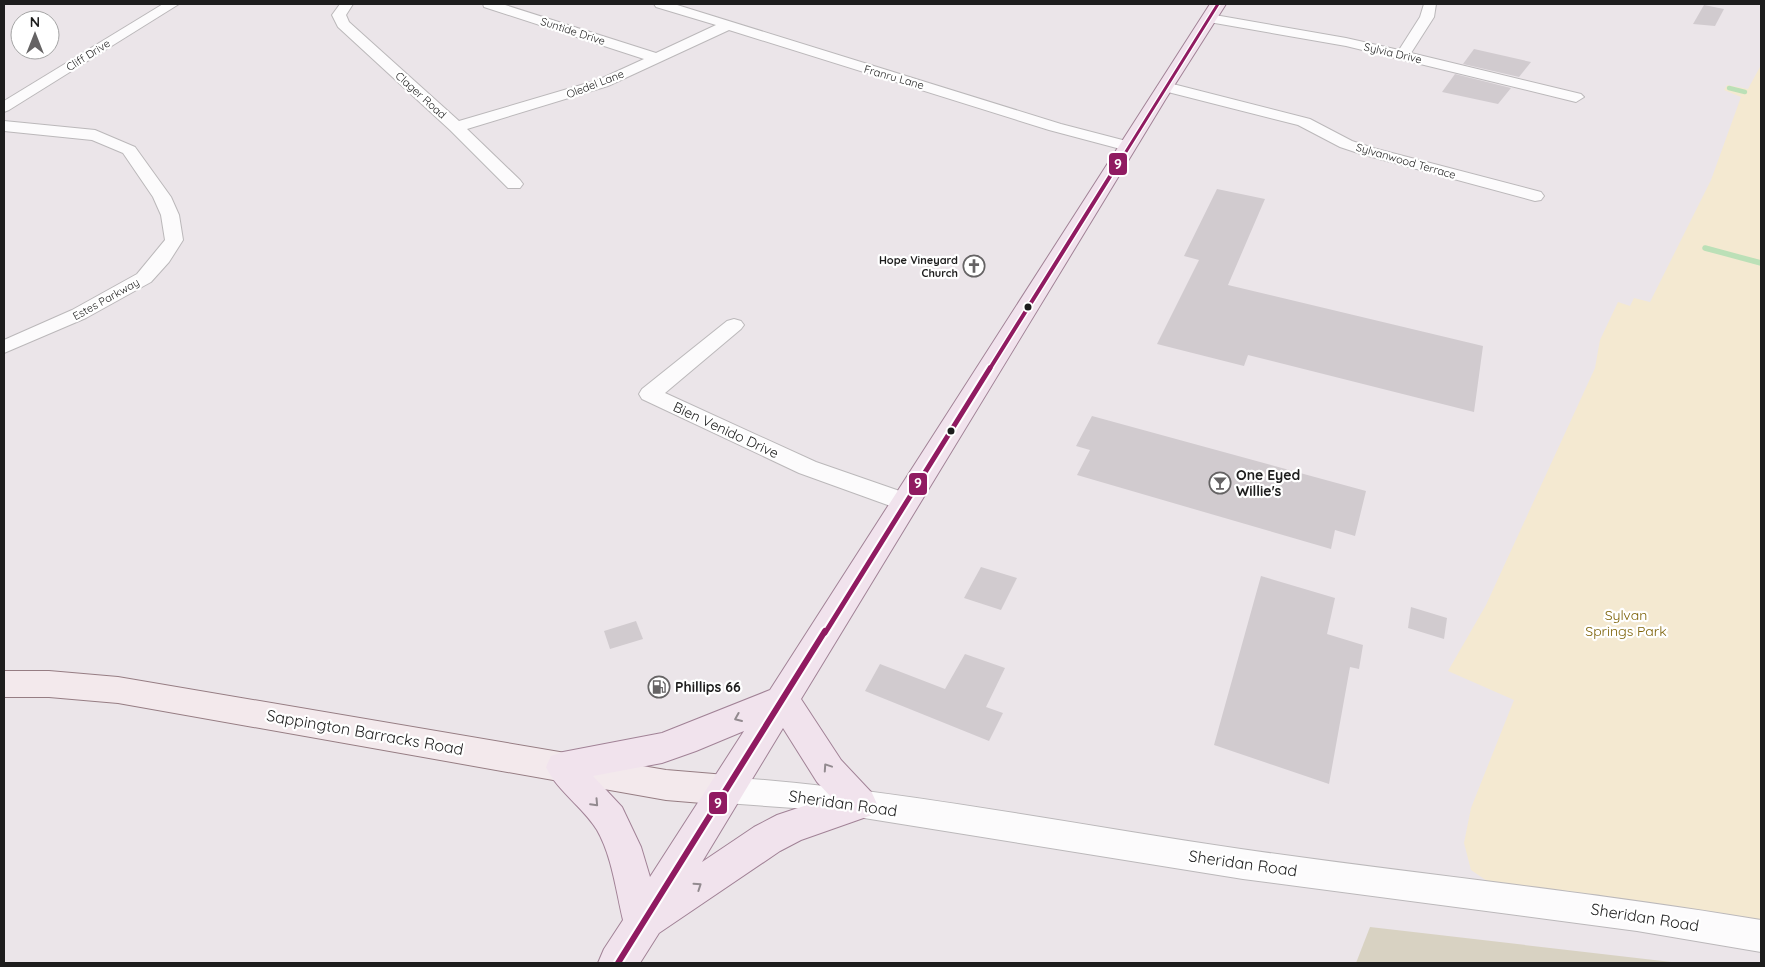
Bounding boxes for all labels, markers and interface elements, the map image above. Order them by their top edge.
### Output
north arrow [10,10,60,60]
text: N [30,13,40,31]
street label: Suntide Drive [539,14,607,48]
street label: Cliff Drive [63,36,113,74]
street label: Sylvia Drive [1363,40,1423,66]
street label: Franru Lane [862,62,926,92]
street label: Oledel Lane [564,67,626,101]
street label: Clager Road [393,68,449,122]
street label: Sylvanwood Terrace [1354,140,1458,182]
line badge: 9 [1108,152,1128,176]
text: 9 [1114,155,1122,173]
place label: Hope Vineyard Church [879,253,958,280]
church icon: Hope Vineyard Church [962,254,986,278]
street label: Estes Parkway [70,275,142,323]
unlabelled marker [1023,302,1033,312]
street label: Bien Venido Drive [670,398,782,462]
unlabelled marker [946,426,956,436]
place label: One Eyed Willie's [1236,466,1300,500]
bar icon: One Eyed Willie's [1208,471,1232,495]
line badge: 9 [908,472,928,496]
text: 9 [914,474,922,492]
park label: Sylvan Springs Park [1585,606,1667,640]
fuel station icon: Phillips 66 [647,675,671,699]
place label: Phillips 66 [675,678,741,696]
street label: Sappington Barracks Road [265,705,465,759]
one-way arrow [734,712,743,723]
one-way arrow [824,763,833,773]
street label: Sheridan Road [787,785,899,821]
line badge: 9 [708,791,728,815]
text: 9 [714,794,722,812]
one-way arrow [589,798,598,807]
street label: Sheridan Road [1187,845,1299,881]
one-way arrow [692,883,701,892]
street label: Sheridan Road [1589,899,1701,935]

